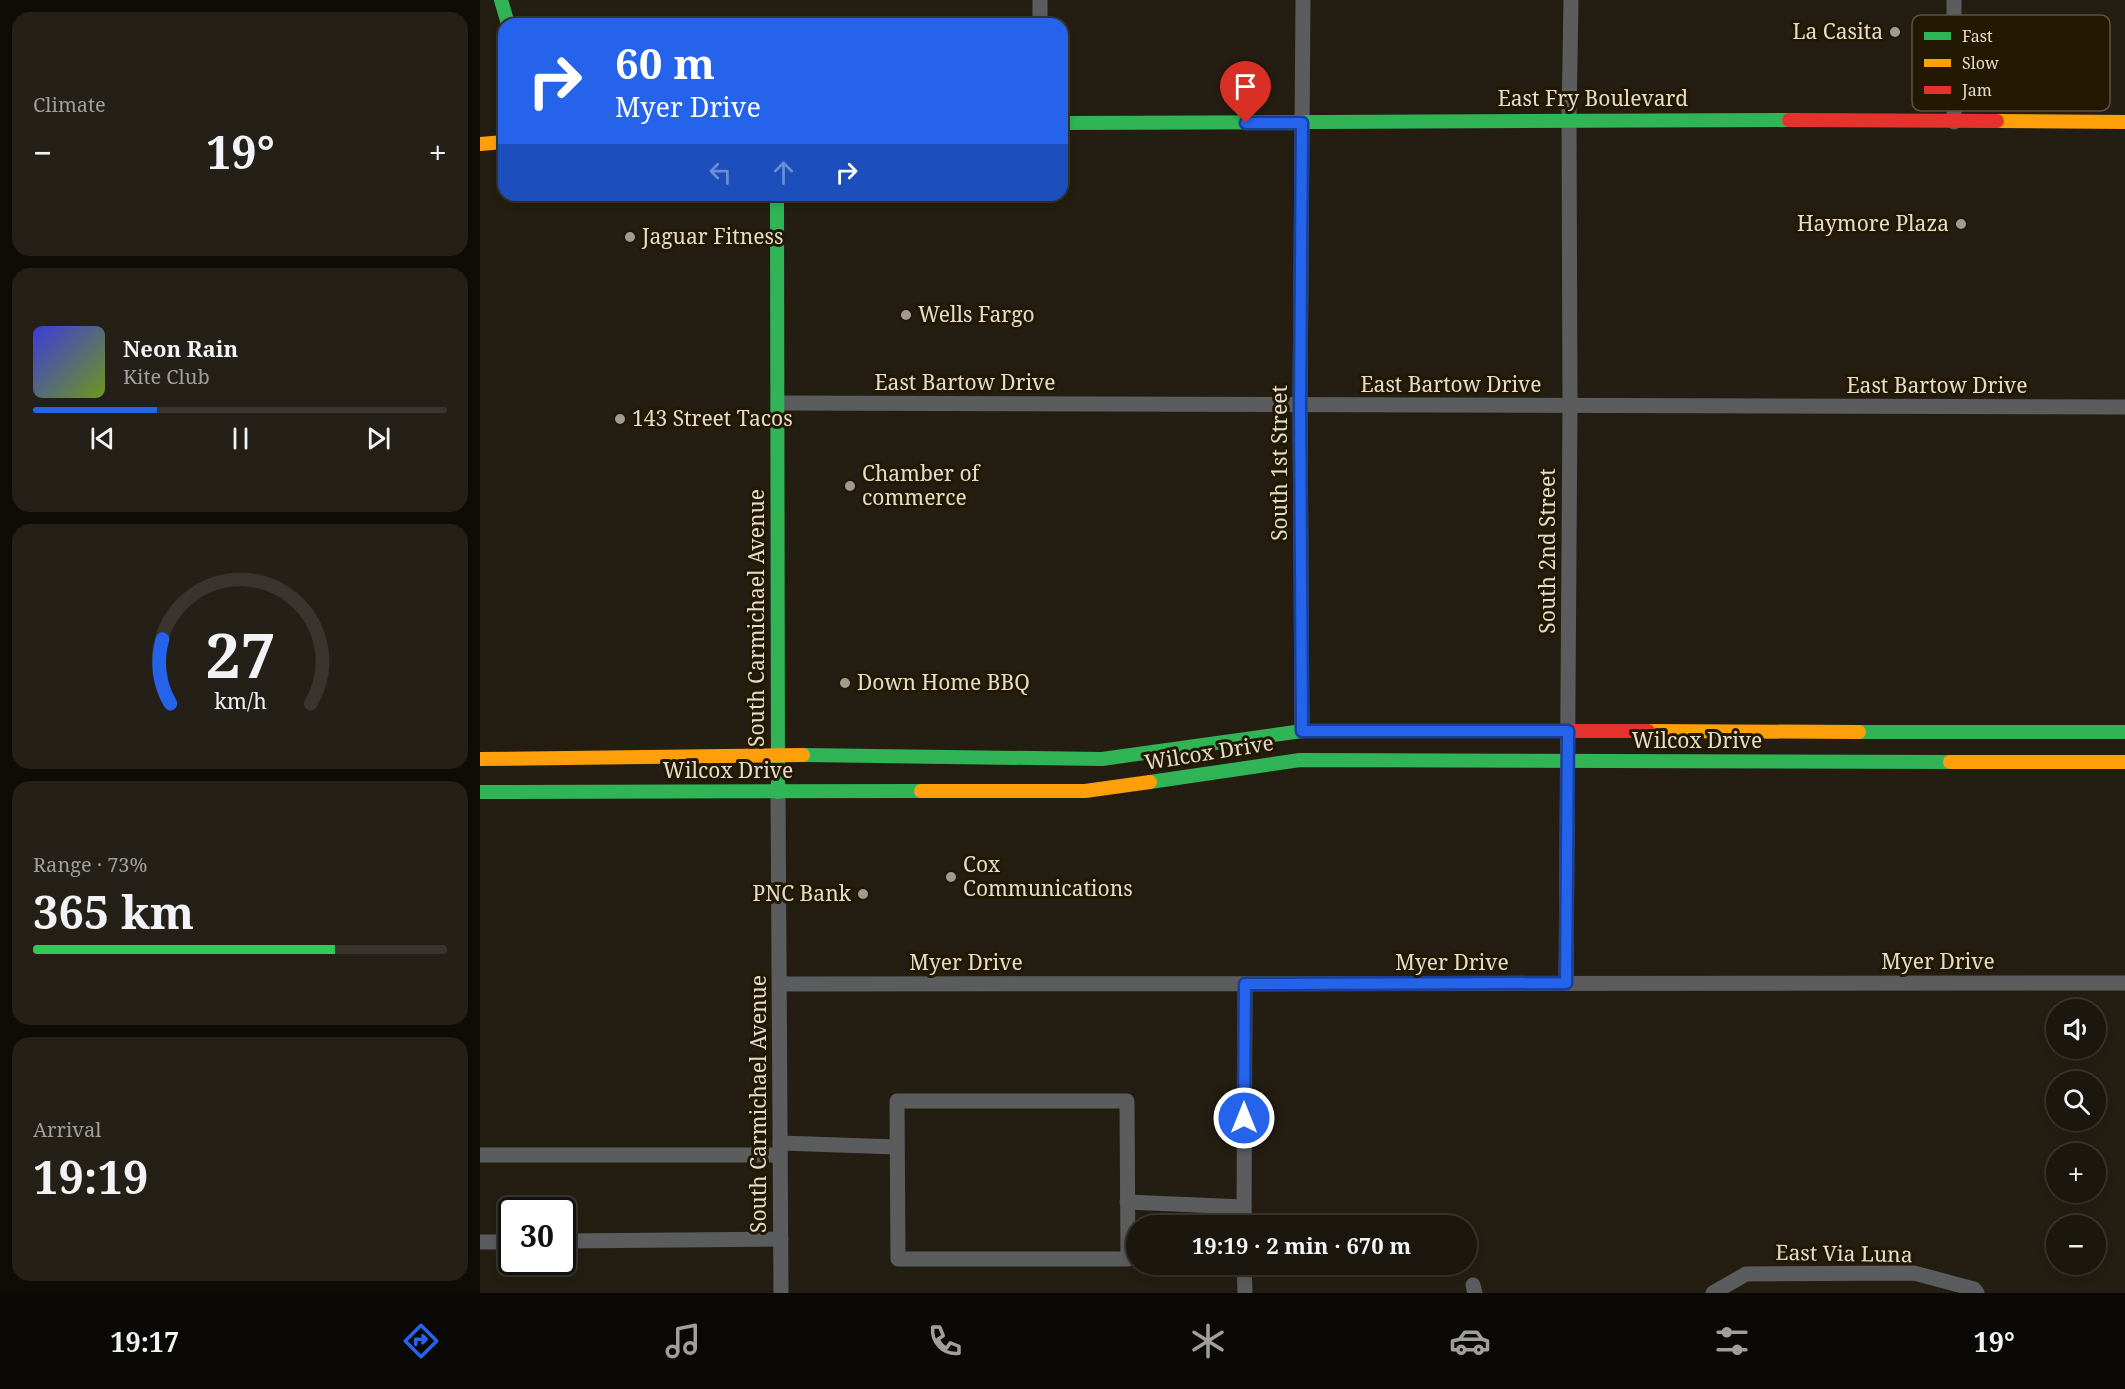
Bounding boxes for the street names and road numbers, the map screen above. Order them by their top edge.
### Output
street label: East Fry Boulevard [1498,84,1688,112]
street label: East Bartow Drive [874,368,1056,396]
street label: East Bartow Drive [1360,370,1542,398]
street label: East Bartow Drive [1846,371,2028,399]
street label: South 1st Street [1265,385,1293,541]
street label: South 2nd Street [1533,468,1561,634]
street label: South Carmichael Avenue [742,489,770,747]
street label: Wilcox Drive [1632,726,1762,754]
street label: Wilcox Drive [1142,728,1276,776]
street label: Wilcox Drive [663,756,793,784]
street label: Myer Drive [1881,947,1995,975]
street label: Myer Drive [909,948,1023,976]
street label: Myer Drive [1395,948,1509,976]
street label: South Carmichael Avenue [744,975,772,1233]
street label: East Via Luna [1775,1238,1913,1268]

